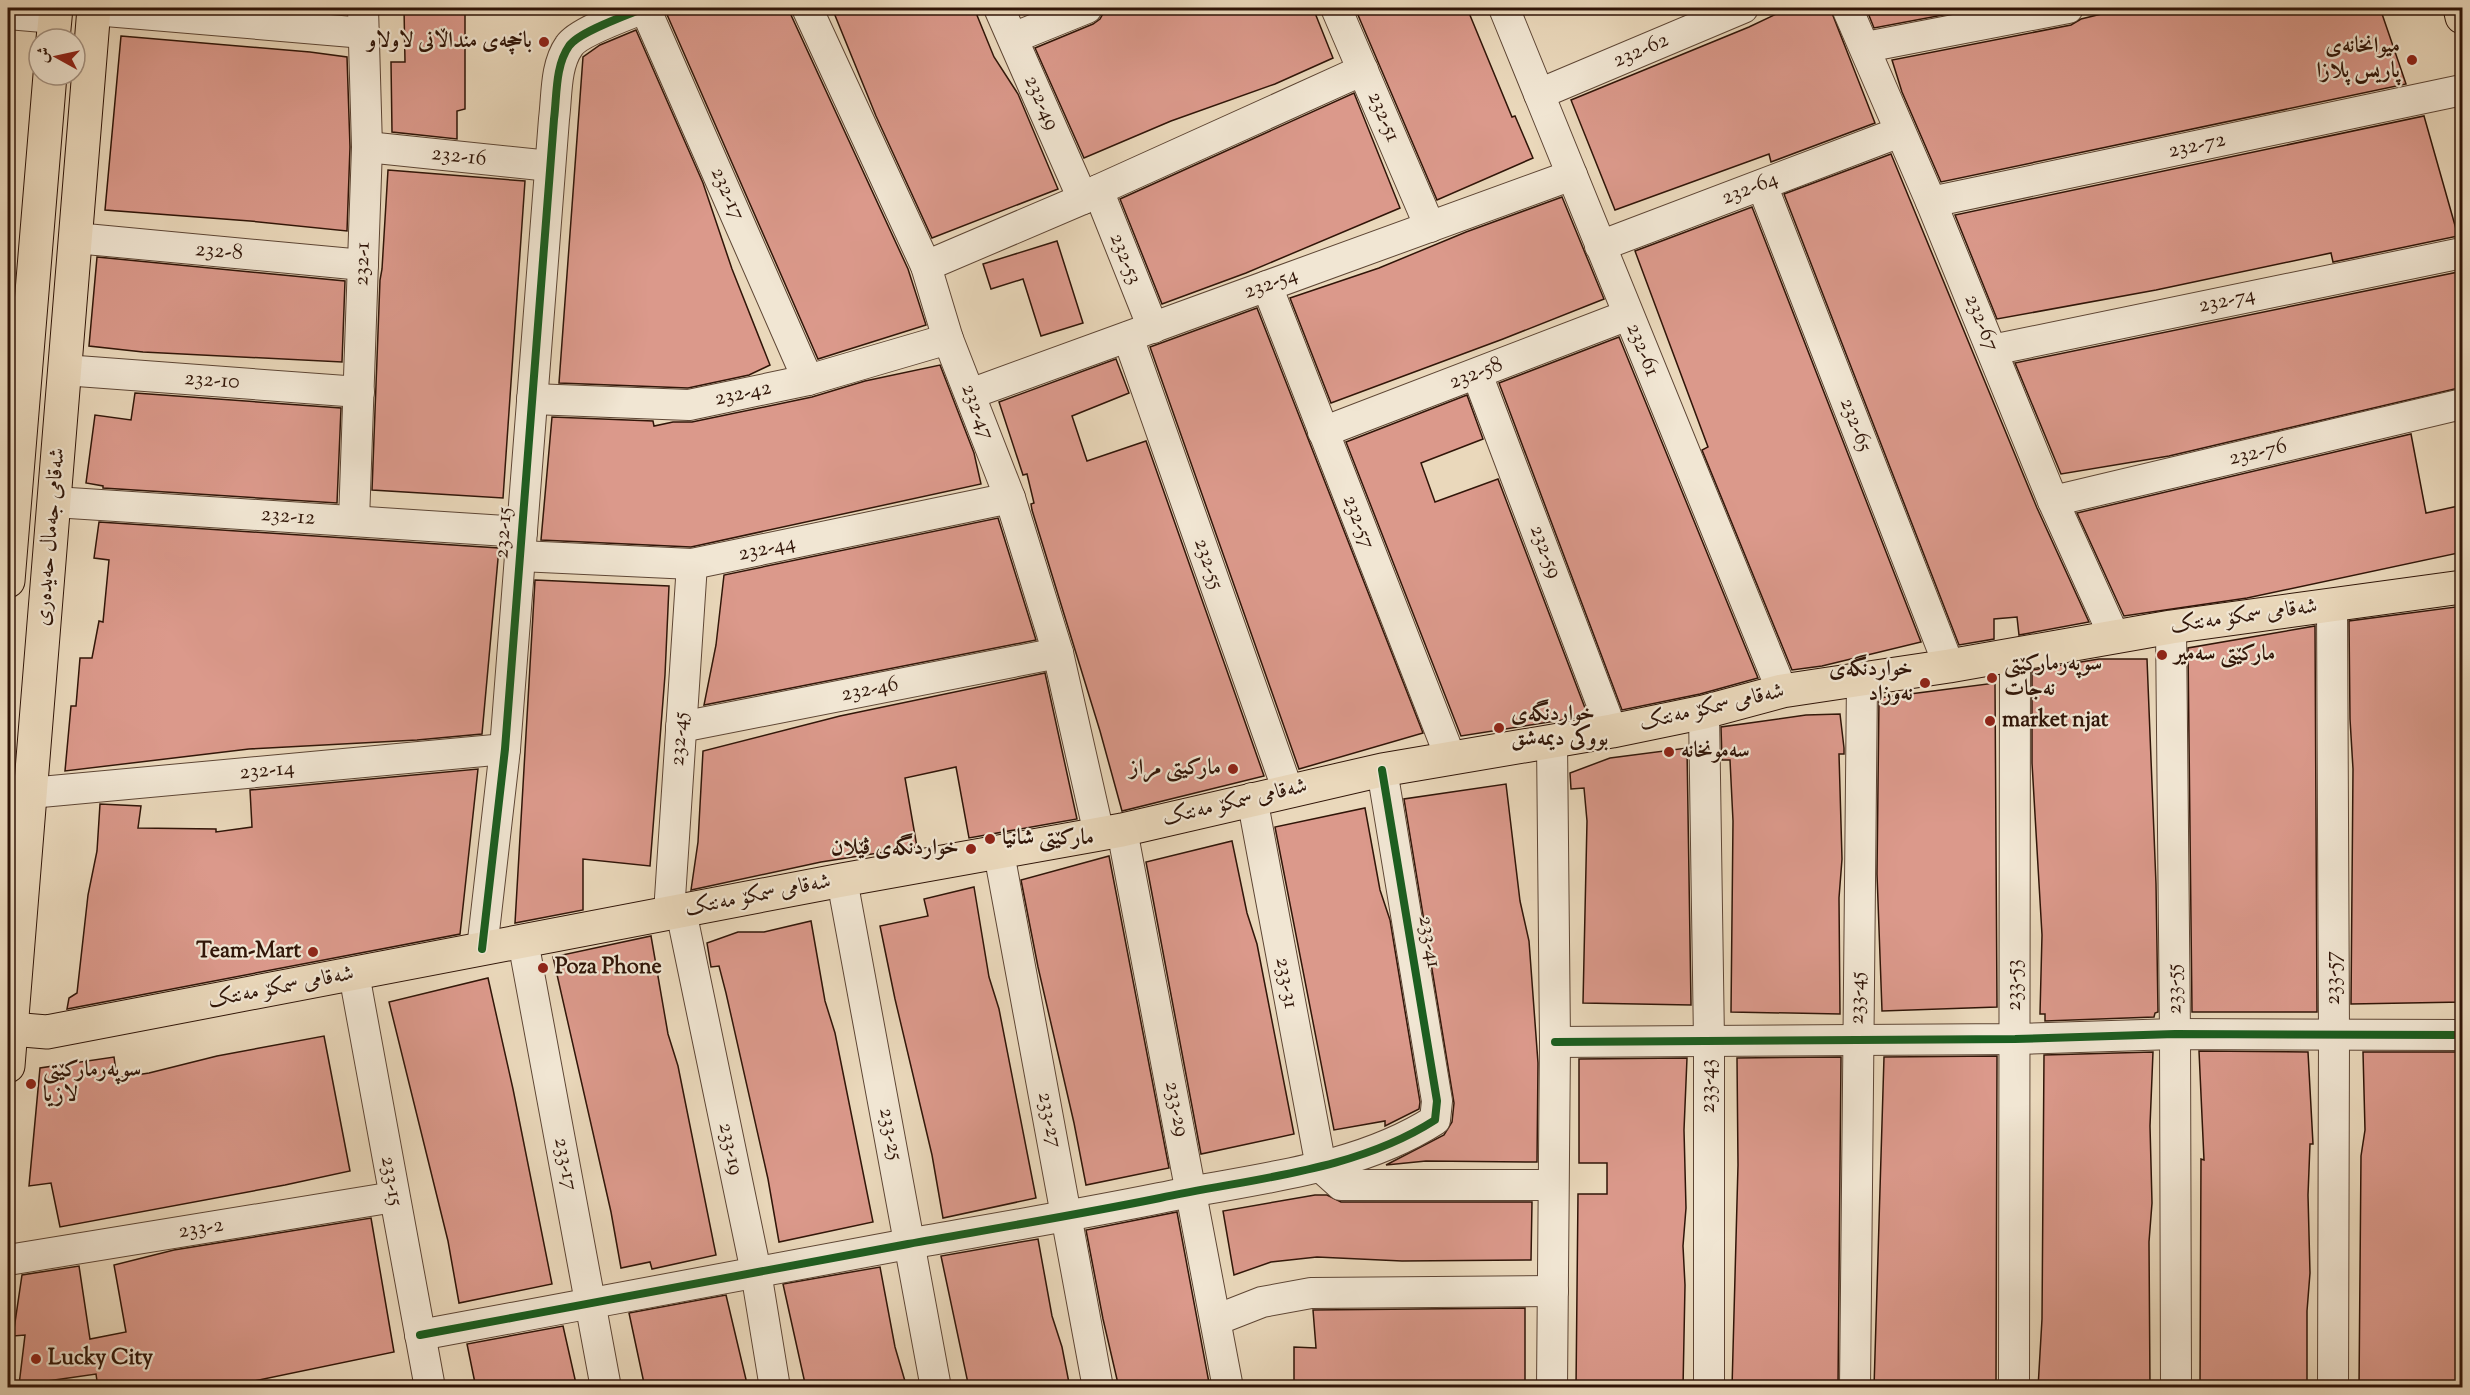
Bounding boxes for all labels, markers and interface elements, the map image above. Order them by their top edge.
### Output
street label: 232-62 [1608,25,1674,77]
place label: باخچەی منداڵانی لاولاو [366,26,532,58]
north arrow [27,27,87,87]
place label: میوانخانەی پاریس پلازا [2317,31,2402,88]
marker: باخچەی منداڵانی لاولاو [537,35,551,49]
text: ش [32,46,57,65]
marker: میوانخانەی پاریس پلازا [2405,53,2419,67]
street label: 232-49 [1015,70,1067,136]
street label: 232-51 [1358,87,1408,148]
street label: 232-72 [2165,124,2229,168]
street label: 232-16 [430,138,488,176]
street label: 232-17 [701,162,753,226]
street label: 232-64 [1717,164,1783,214]
street label: 232-53 [1100,228,1150,290]
street label: 232-8 [194,234,244,270]
street label: 232-1 [346,241,380,287]
street label: 232-54 [1239,259,1303,309]
street label: 232-74 [2196,279,2258,323]
street label: 232-67 [1955,290,2007,356]
street label: 232-61 [1617,318,1667,382]
street label: 232-58 [1444,349,1508,399]
street label: 232-10 [183,363,241,399]
street label: 232-42 [712,372,774,416]
street label: 232-47 [952,379,1002,445]
street label: 232-65 [1830,393,1880,457]
street label: 232-76 [2226,431,2290,475]
street label: شەقامی جەمال حەیدەری [27,446,75,628]
street label: 232-57 [1333,490,1383,554]
street label: 232-12 [260,499,316,535]
street label: 232-15 [486,506,522,560]
street label: 232-59 [1520,521,1570,583]
street label: 232-44 [735,527,799,571]
street label: 232-55 [1184,534,1232,594]
street label: شەقامی سمکۆ مەنتک [2168,591,2320,643]
place label: مارکێتی سەمیر [2171,639,2275,671]
marker: مارکێتی سەمیر [2155,648,2169,662]
place label: سوپەرمارکێتی نەجات [2004,649,2102,706]
place label: خواردنگەی نەوزاد [1829,654,1913,711]
street label: 232-46 [839,669,901,711]
marker: سوپەرمارکێتی نەجات [1985,671,1999,685]
street label: شەقامی سمکۆ مەنتک [1636,676,1788,740]
marker: خواردنگەی نەوزاد [1918,676,1932,690]
place label: خواردنگەی بووکی دیمەشق [1511,699,1608,756]
place label: market njat [2002,705,2109,737]
street label: 232-45 [662,710,698,767]
marker: market njat [1983,714,1997,728]
marker: خواردنگەی بووکی دیمەشق [1492,721,1506,735]
place label: سەمونخانە [1681,736,1750,768]
marker: سەمونخانە [1662,745,1676,759]
street label: 232-14 [238,753,296,789]
place label: مارکیتی مراز [1127,753,1221,785]
marker: مارکیتی مراز [1226,762,1240,776]
street label: شەقامی سمکۆ مەنتک [1159,771,1311,835]
place label: مارکێتی شانیا [1002,823,1094,855]
marker: مارکێتی شانیا [983,832,997,846]
place label: خواردنگەی ڤێلان [831,833,959,865]
marker: خواردنگەی ڤێلان [964,842,978,856]
street label: شەقامی سمکۆ مەنتک [682,866,834,926]
street label: 233-41 [1409,913,1449,971]
place label: Team-Mart [196,936,301,968]
marker: Team-Mart [306,945,320,959]
street label: 233-57 [2318,951,2350,1005]
place label: Poza Phone [555,952,662,984]
street label: 233-31 [1266,955,1306,1012]
street label: شەقامی سمکۆ مەنتک [205,958,357,1018]
street label: 233-53 [1999,959,2031,1011]
marker: Poza Phone [536,961,550,975]
street label: 233-55 [2159,963,2191,1015]
street label: 233-45 [1842,971,1874,1025]
place label: سوپەرمارکێتی لازیا [43,1055,141,1112]
street label: 233-43 [1693,1059,1725,1113]
marker: سوپەرمارکێتی لازیا [24,1077,38,1091]
street label: 233-29 [1155,1078,1197,1140]
street label: 233-27 [1028,1089,1070,1151]
street label: 233-25 [869,1105,911,1164]
street label: 233-19 [709,1120,751,1178]
street label: 233-17 [544,1135,586,1193]
street label: 233-15 [371,1154,411,1209]
street label: 233-2 [176,1210,226,1248]
place label: Lucky City [48,1343,153,1375]
marker: Lucky City [29,1352,43,1366]

